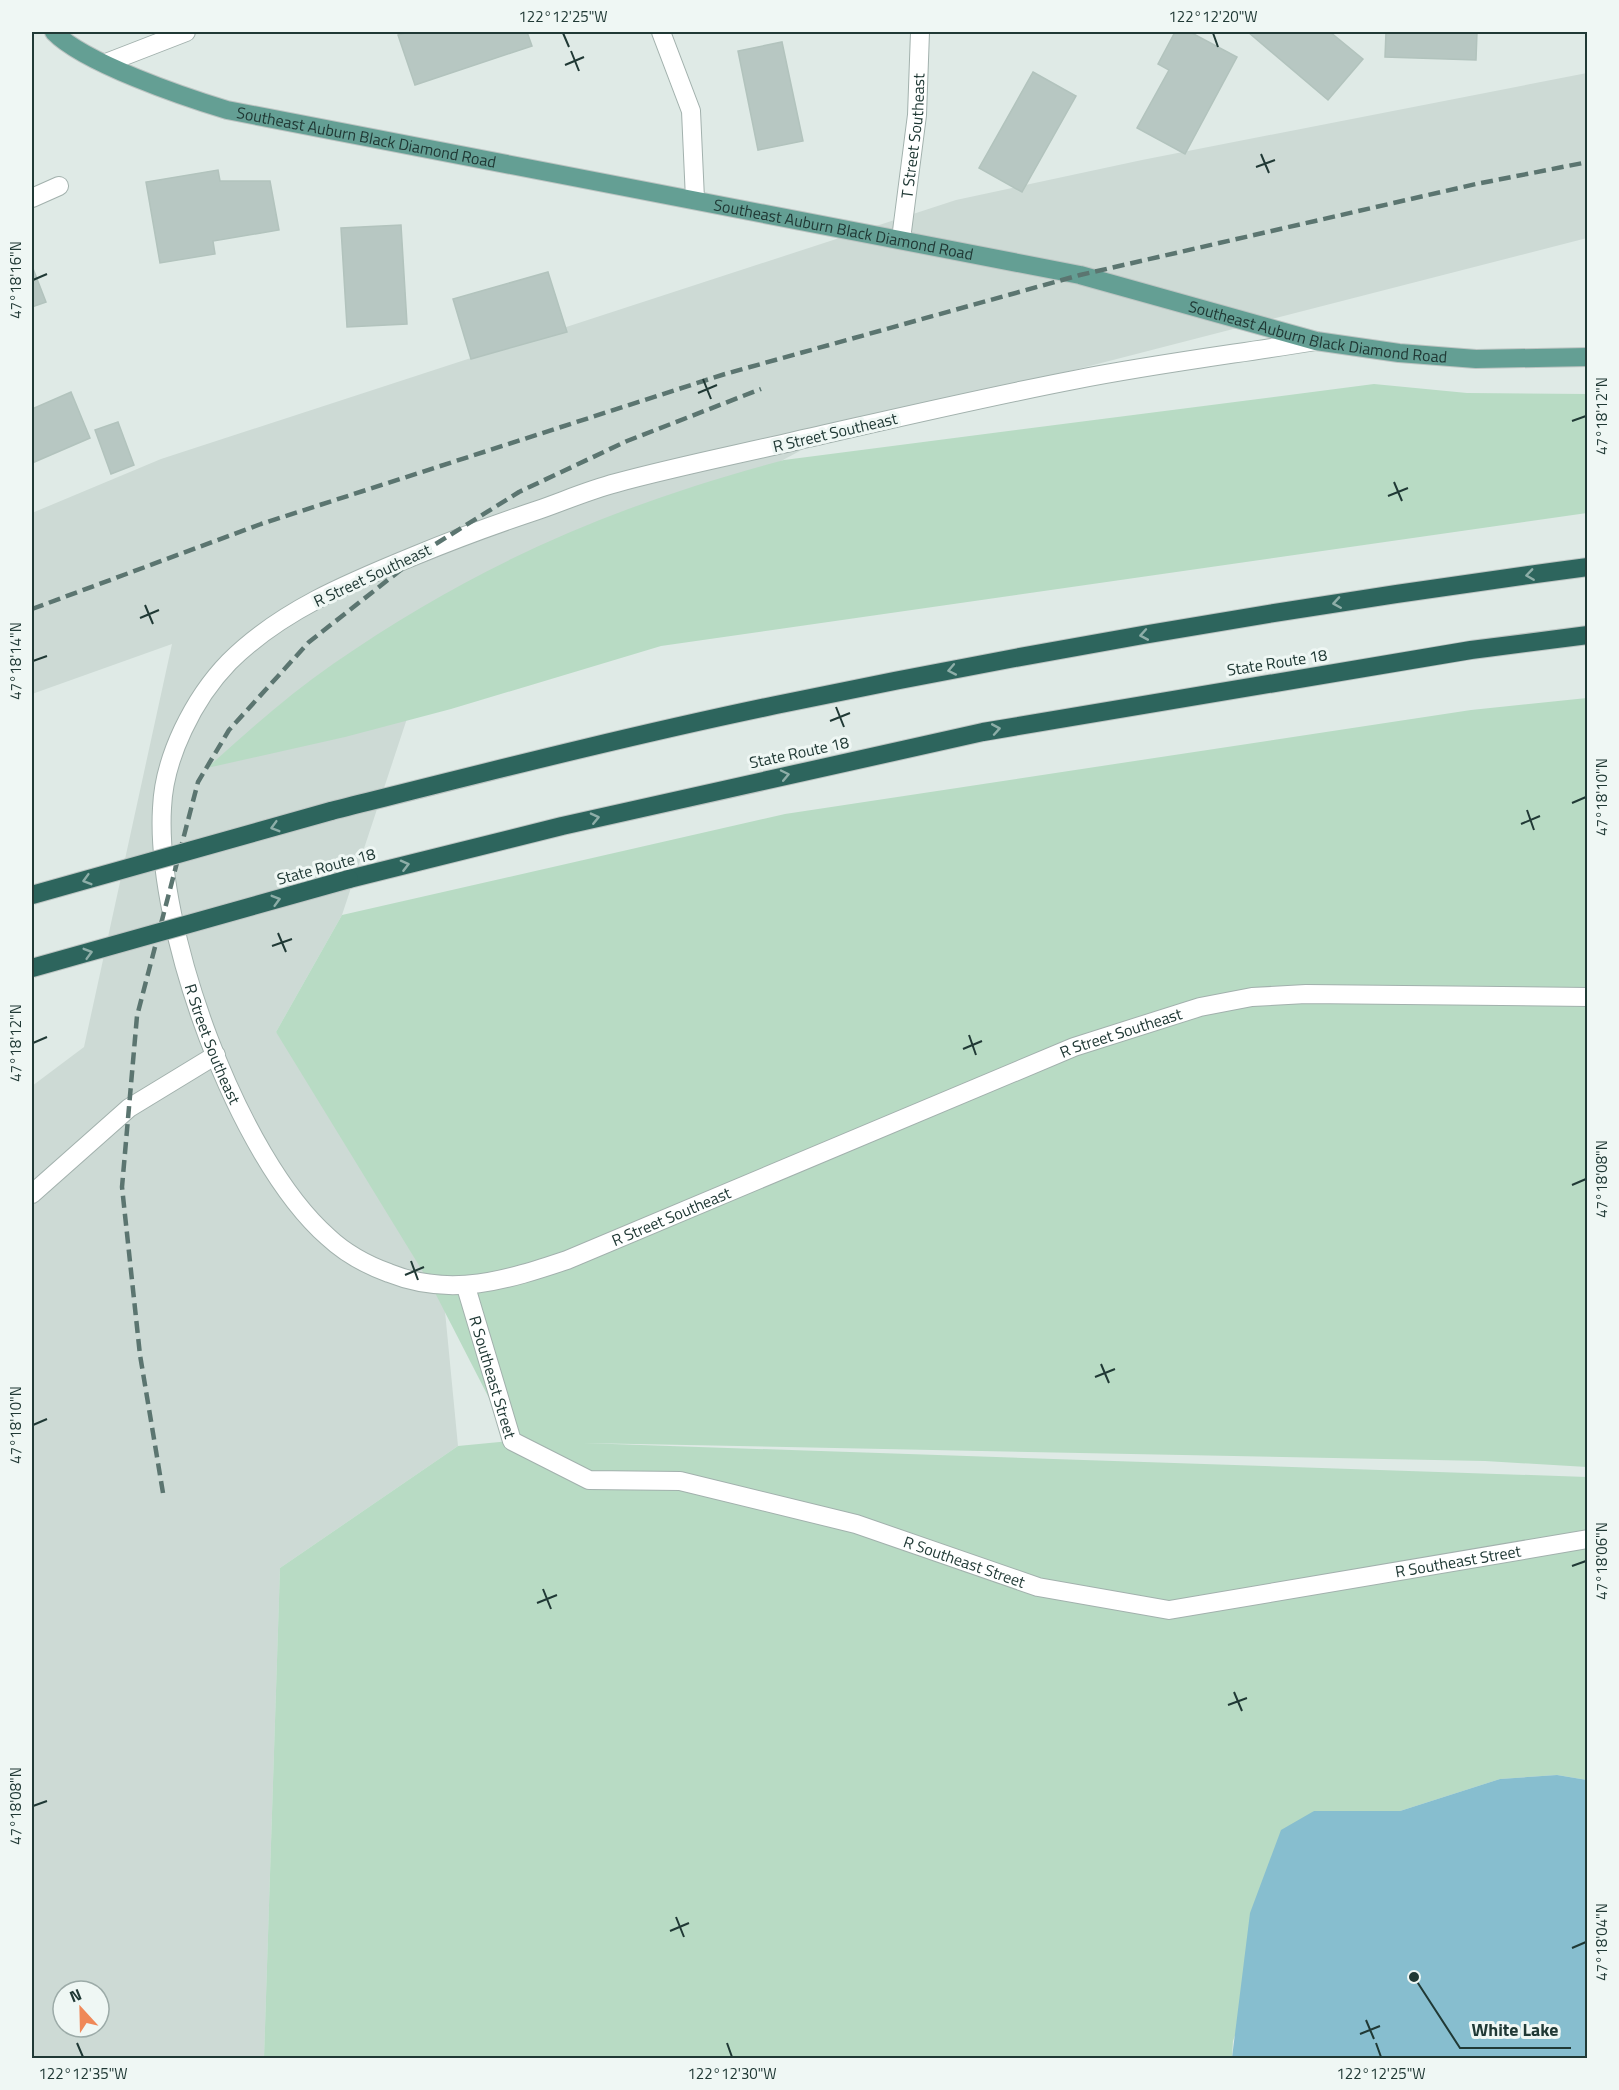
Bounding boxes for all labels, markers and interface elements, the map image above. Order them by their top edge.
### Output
text: 122°12'25"W [518,5,608,28]
text: 122°12'20"W [1168,5,1258,28]
street label: T Street Southeast [894,72,931,200]
street label: Southeast Auburn Black Diamond Road [235,100,498,174]
street label: Southeast Auburn Black Diamond Road [712,192,975,266]
text: 47°18'16"N [4,241,27,319]
street label: Southeast Auburn Black Diamond Road [1186,294,1448,369]
text: 47°18'12"N [1590,377,1613,455]
street label: R Street Southeast [770,406,900,458]
street label: R Street Southeast [309,537,435,613]
one-way arrow [1525,568,1534,580]
one-way arrow [1332,596,1342,609]
text: 47°18'14"N [4,622,27,700]
one-way arrow [1140,628,1150,641]
street label: State Route 18 [1225,642,1329,682]
one-way arrow [948,663,958,676]
one-way arrow [991,724,1000,736]
street label: State Route 18 [747,730,851,774]
text: 47°18'10"N [1590,758,1613,836]
one-way arrow [779,769,789,782]
one-way arrow [589,812,599,825]
one-way arrow [270,820,281,832]
street label: State Route 18 [274,841,378,891]
one-way arrow [400,860,410,873]
one-way arrow [82,873,93,885]
one-way arrow [270,895,280,907]
one-way arrow [83,947,93,960]
street label: R Street Southeast [179,981,247,1109]
street label: R Street Southeast [1056,1001,1185,1064]
text: 47°18'12"N [4,1004,27,1082]
text: 47°18'08"N [1590,1140,1613,1218]
street label: R Street Southeast [608,1180,735,1252]
street label: R Southeast Street [463,1313,523,1442]
text: 47°18'10"N [4,1386,27,1464]
text: 47°18'06"N [1590,1522,1613,1600]
street label: R Southeast Street [900,1529,1029,1594]
street label: R Southeast Street [1393,1538,1523,1583]
text: 47°18'08"N [4,1767,27,1845]
text: 47°18'04"N [1590,1903,1613,1981]
north arrow [51,1979,111,2039]
text: N [66,1982,85,2008]
callout: White Lake [1460,2012,1571,2048]
text: White Lake [1471,2016,1559,2043]
text: 122°12'35"W [38,2062,128,2085]
text: 122°12'30"W [687,2062,777,2085]
text: 122°12'25"W [1336,2062,1426,2085]

